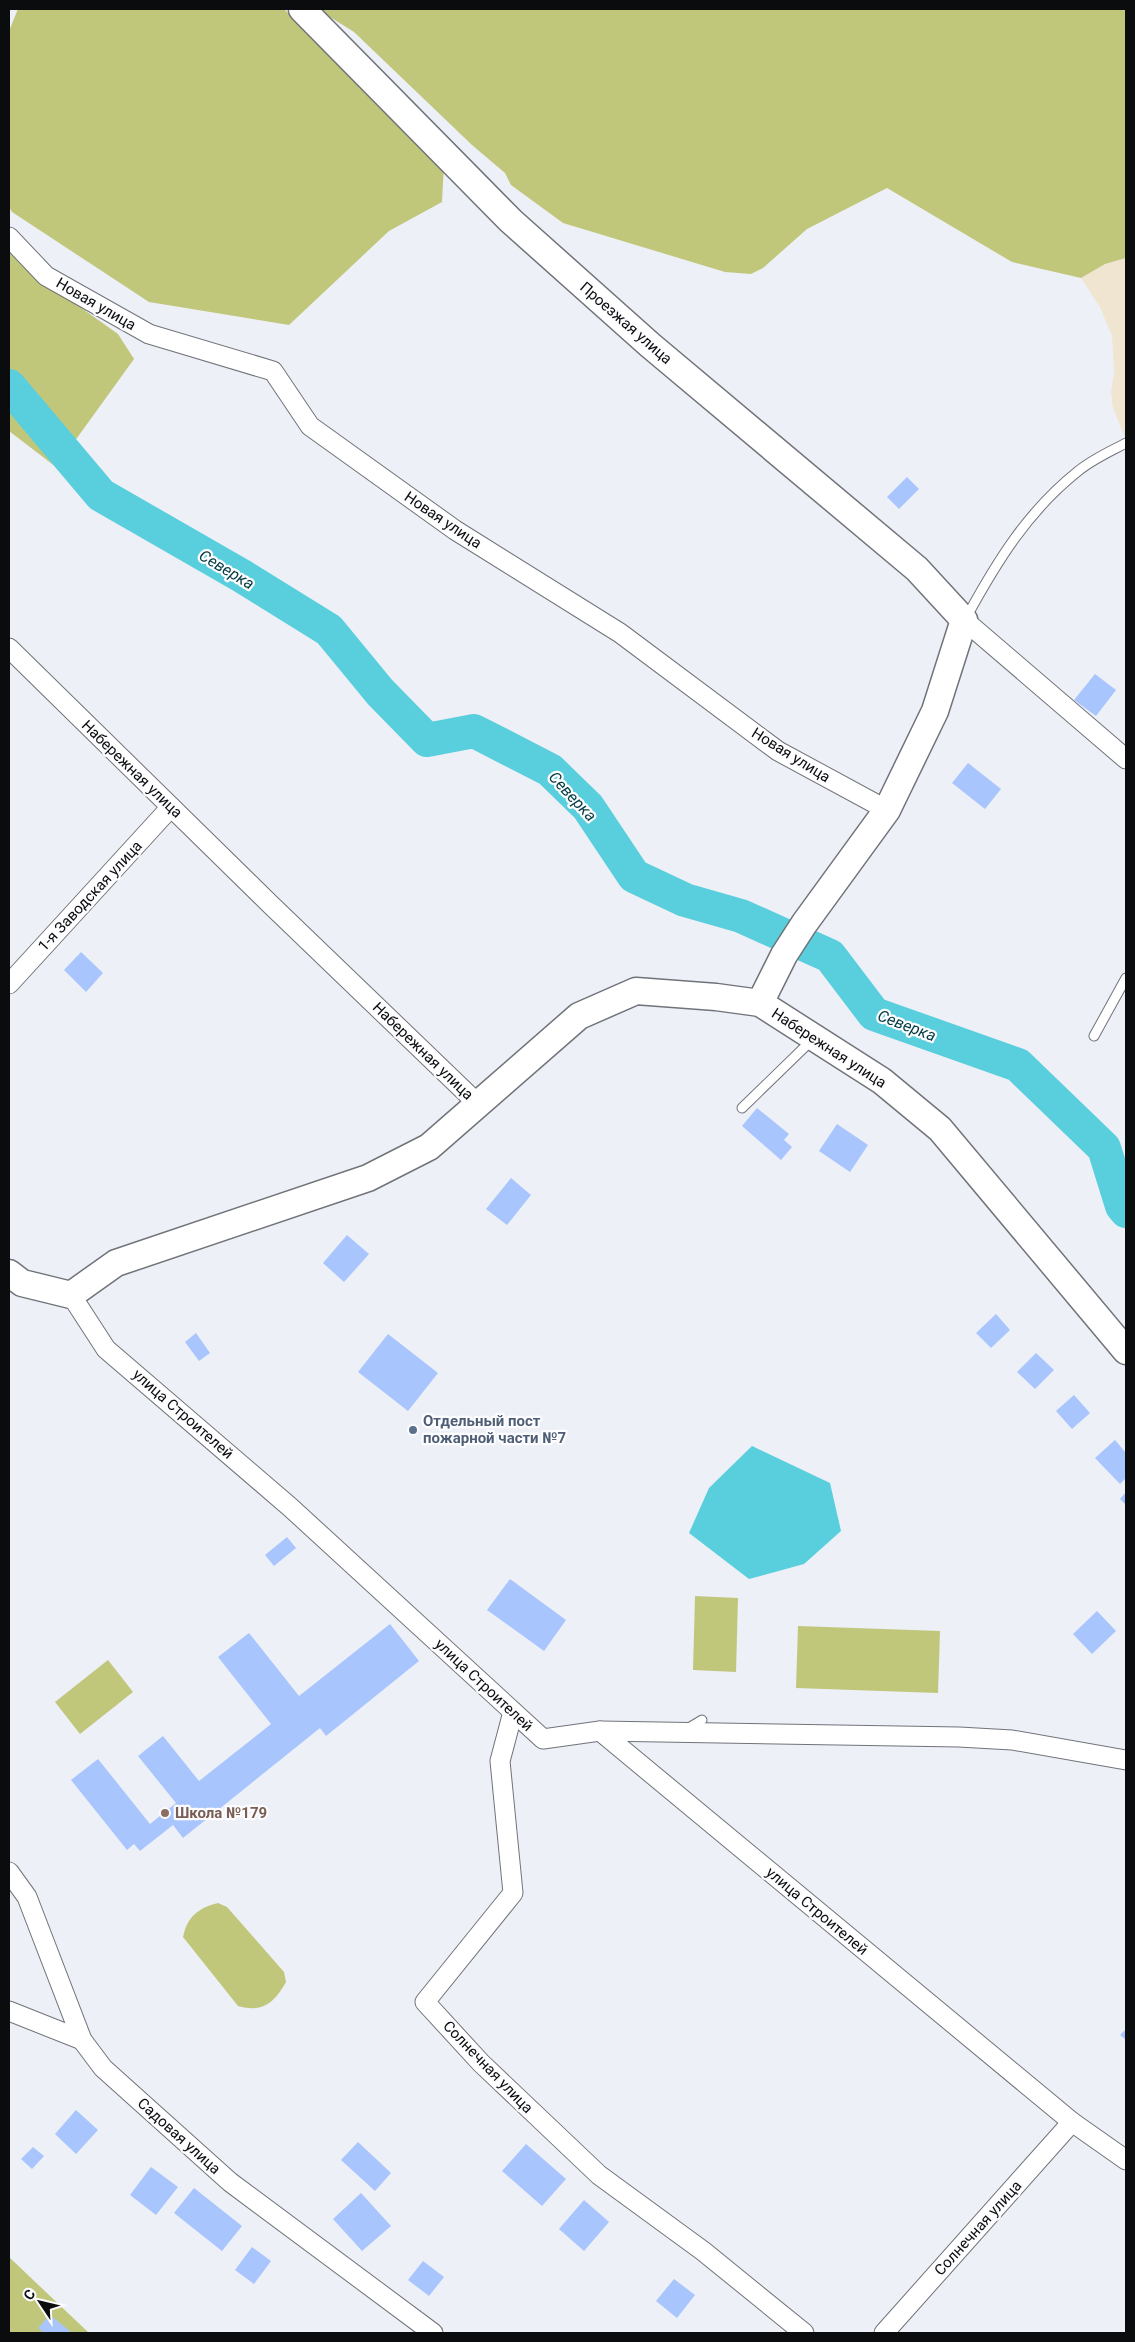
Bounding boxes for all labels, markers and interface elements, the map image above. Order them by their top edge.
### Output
street label: Новая улица [53,274,139,334]
street label: Проезжая улица [576,278,676,368]
street label: Новая улица [401,488,485,552]
water label: Северка [196,546,258,593]
street label: Набережная улица [78,716,186,822]
street label: Новая улица [748,724,834,786]
water label: Северка [545,768,600,825]
street label: 1-я Заводская улица [34,837,146,955]
street label: Набережная улица [369,998,477,1104]
street label: Набережная улица [768,1004,890,1092]
water label: Северка [875,1006,939,1045]
street label: улица Строителей [129,1365,237,1463]
place label: Отдельный пост пожарной части №7 [423,1412,566,1447]
marker: Отдельный пост пожарной части №7 [407,1424,419,1436]
street label: улица Строителей [431,1635,537,1735]
place label: Школа №179 [175,1804,267,1822]
marker: Школа №179 [159,1807,171,1819]
street label: улица Строителей [762,1863,872,1959]
street label: Солнечная улица [439,2017,537,2117]
street label: Садовая улица [134,2094,224,2178]
street label: Солнечная улица [931,2177,1025,2279]
north arrow [15,2277,65,2327]
text: С [20,2286,39,2303]

